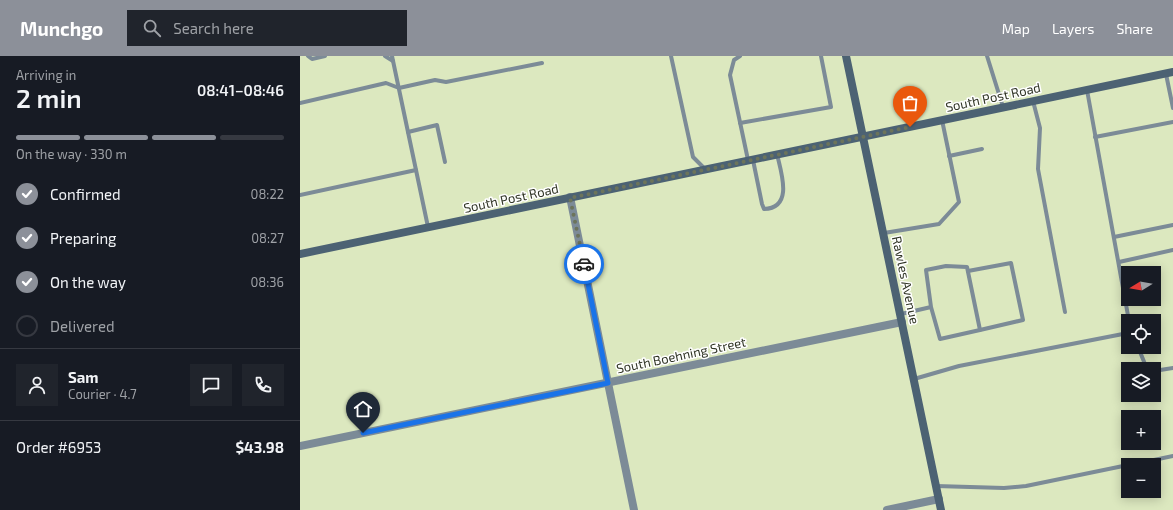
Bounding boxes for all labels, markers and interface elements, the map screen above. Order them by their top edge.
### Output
search box [127,10,407,46]
text: Munchgo [20,17,103,40]
icon: search [141,17,163,39]
text: Search here [173,19,254,37]
text: Map [1002,20,1030,37]
text: Layers [1052,20,1094,37]
text: Share [1116,20,1153,37]
text: Arriving in [16,67,76,83]
street label: South Post Road [944,79,1042,115]
text: 08:41–08:46 [197,81,284,99]
text: 2 min [16,82,82,113]
pin [893,86,927,127]
icon: bag [899,92,921,114]
text: On the way · 330 m [16,146,127,162]
street label: South Post Road [462,180,560,216]
icon: check [16,183,38,205]
text: Confirmed [50,185,121,203]
text: 08:22 [251,186,284,202]
icon: check [16,227,38,249]
text: Preparing [50,229,116,247]
text: 08:27 [251,230,284,246]
street label: Rawles Avenue [889,235,923,325]
courier [564,244,604,284]
icon: car [573,253,595,275]
north arrow [1121,266,1161,306]
map controls [1121,266,1161,498]
icon: check [16,271,38,293]
text: On the way [50,273,126,291]
text: 08:36 [251,274,284,290]
button: locate [1121,314,1161,354]
text: Delivered [50,317,115,335]
street label: South Boehning Street [615,333,747,377]
button: layers [1121,362,1161,402]
button: person [16,364,58,406]
button: chat [190,364,232,406]
button: phone [242,364,284,406]
text: Sam [68,368,99,386]
text: Courier · 4.7 [68,386,137,402]
pin [346,392,380,433]
icon: home [352,398,374,420]
button: + [1121,410,1161,450]
text: Order #6953 [16,438,101,456]
text: $43.98 [235,438,284,456]
button: − [1121,458,1161,498]

